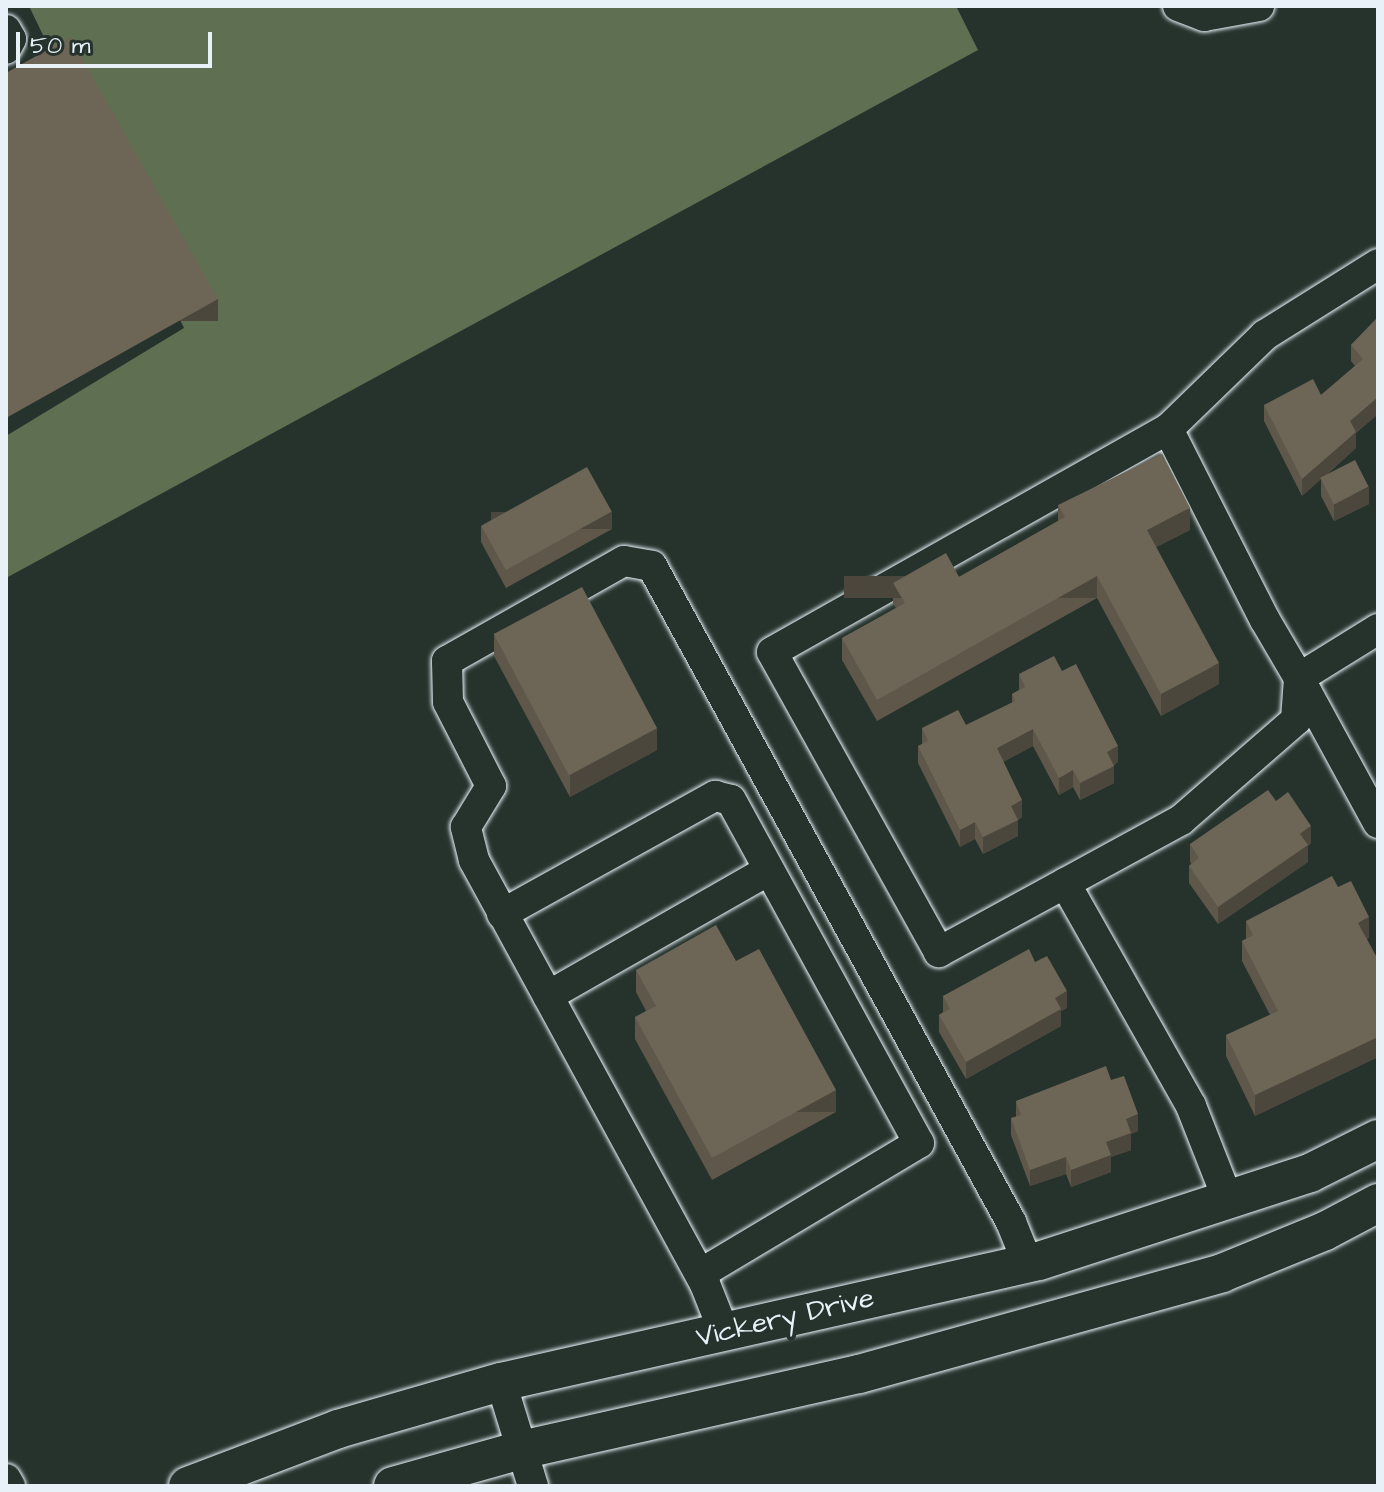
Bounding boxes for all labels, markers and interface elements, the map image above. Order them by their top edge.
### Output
scale bar [20,16,216,66]
text: 50 m [30,29,90,63]
street label: Vickery Drive [693,1281,877,1355]

